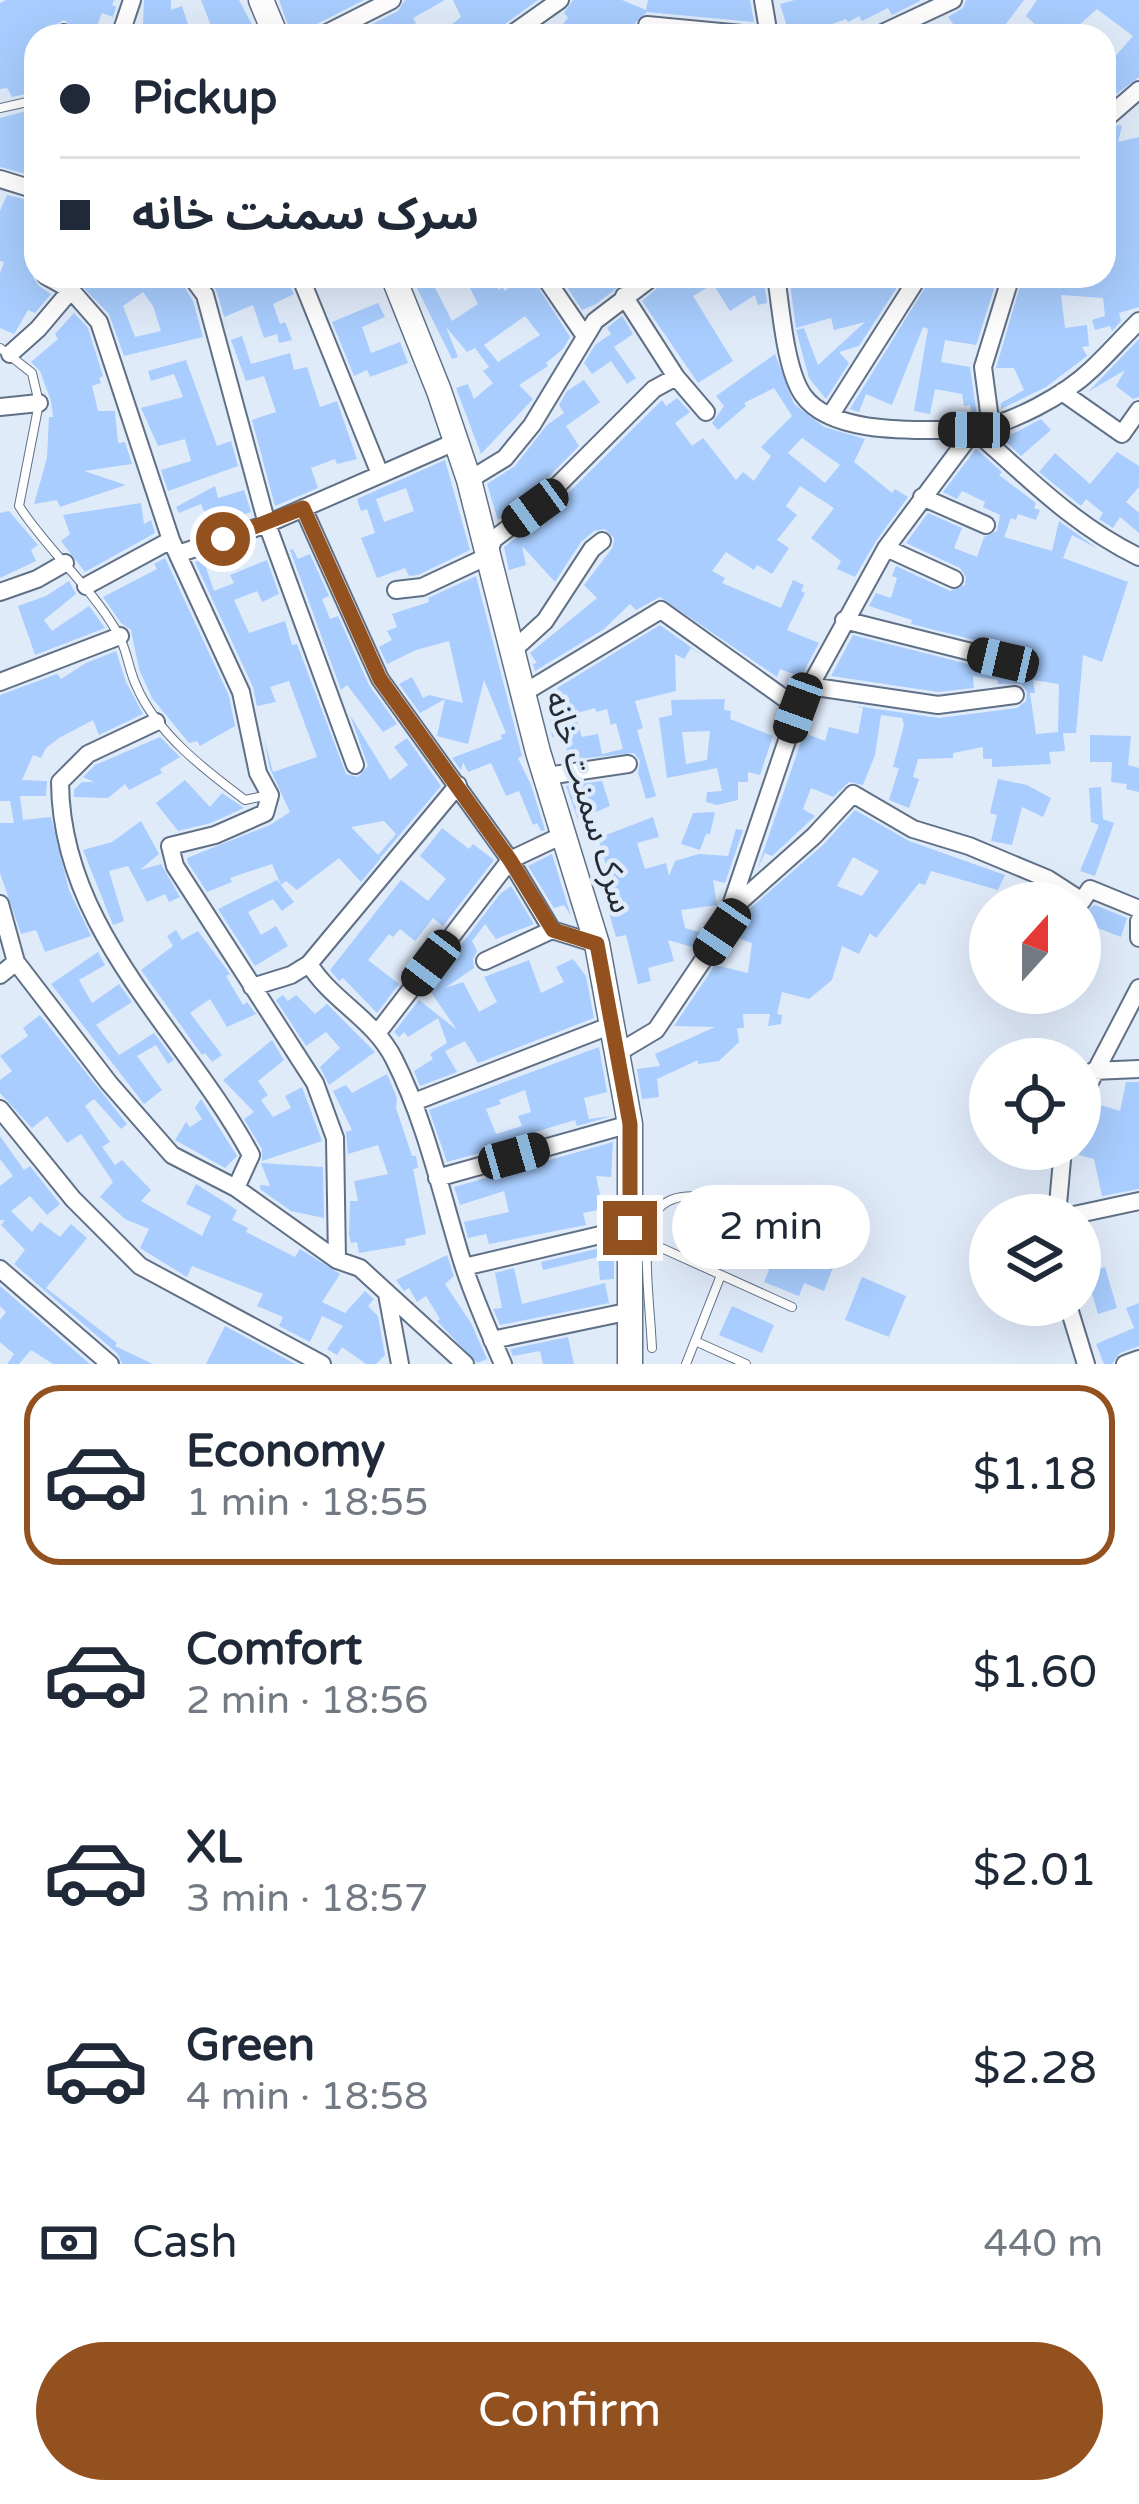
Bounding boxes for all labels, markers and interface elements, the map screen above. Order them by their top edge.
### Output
text: Pickup [132,72,277,126]
text: سرک سمنت خانه [132,188,479,242]
car [938,411,1010,449]
car [495,472,575,544]
route start [196,512,250,566]
car [964,634,1042,686]
car [769,668,827,748]
street label: سرک سمنت خانه [537,686,641,918]
north arrow [969,882,1101,1014]
map controls [969,882,1101,1326]
car [687,892,757,972]
car [395,923,467,1003]
button: locate [969,1038,1101,1170]
car [474,1129,554,1183]
callout: 2 min [672,1186,870,1270]
button: layers [969,1194,1101,1326]
route end [603,1201,657,1255]
text: 2 min [719,1203,823,1250]
icon: car [42,1421,150,1529]
text: Economy [186,1425,385,1479]
text: $1.18 [973,1448,1097,1502]
text: 1 min · 18:55 [186,1479,428,1526]
icon: car [42,1619,150,1727]
text: Comfort [186,1623,362,1677]
text: $1.60 [973,1646,1097,1700]
text: 2 min · 18:56 [186,1677,428,1724]
icon: car [42,1817,150,1925]
text: XL [186,1821,242,1875]
text: $2.01 [973,1844,1097,1898]
text: 3 min · 18:57 [186,1875,428,1922]
icon: car [42,2015,150,2123]
text: Green [186,2019,315,2073]
text: $2.28 [973,2042,1097,2096]
text: 4 min · 18:58 [186,2073,428,2120]
icon: cash [36,2210,102,2276]
text: Cash [132,2216,238,2270]
text: 440 m [984,2220,1103,2267]
button: Confirm [36,2342,1103,2480]

